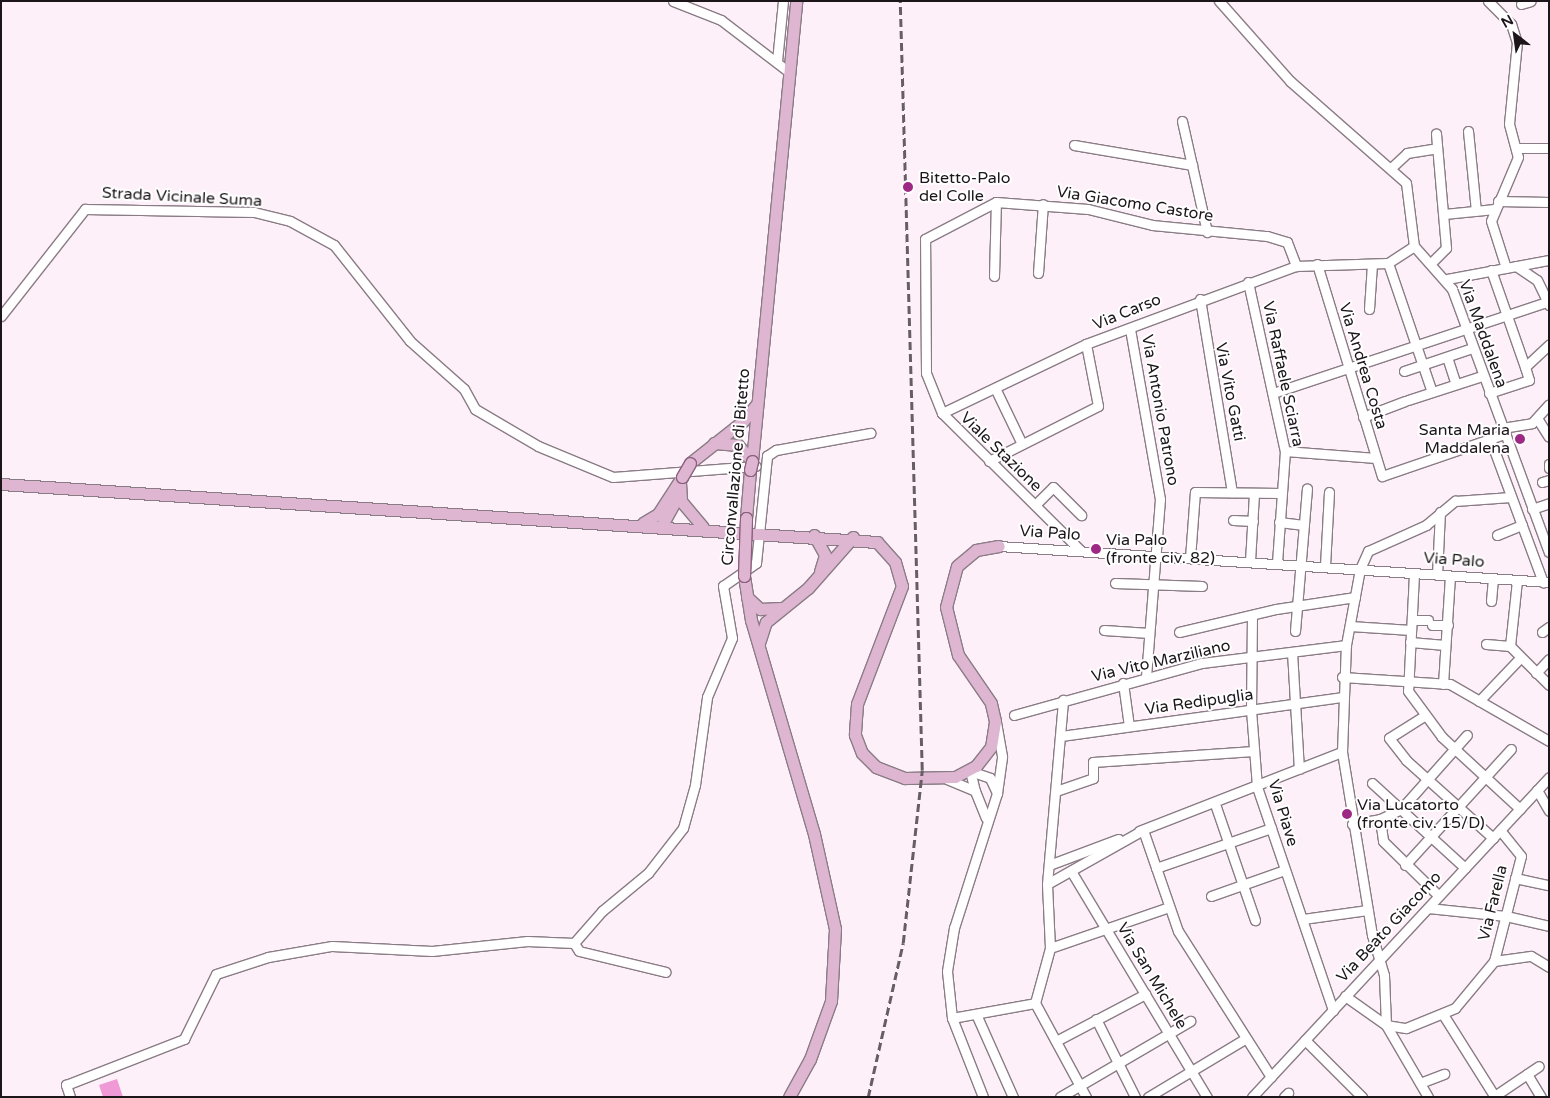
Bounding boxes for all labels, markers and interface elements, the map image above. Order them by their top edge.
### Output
north arrow [1490,10,1540,60]
text: N [1498,11,1516,32]
place label: Bitetto-Palo del Colle [919,168,1010,206]
marker: Bitetto-Palo del Colle [901,180,915,194]
street label: Via Giacomo Castore [1055,182,1215,226]
street label: Strada Vicinale Suma [101,183,263,211]
street label: Via Maddalena [1455,277,1511,391]
street label: Via Carso [1090,290,1164,334]
street label: Via Raffaele Sciarra [1258,300,1308,448]
street label: Via Andrea Costa [1335,300,1391,432]
street label: Via Antonio Patrono [1137,333,1183,487]
street label: Via Vito Gatti [1211,341,1249,443]
street label: Circonvallazione di Bitetto [718,368,754,566]
street label: Viale Stazione [956,408,1046,496]
place label: Santa Maria Maddalena [1419,420,1510,458]
marker: Santa Maria Maddalena [1514,433,1526,445]
street label: Via Palo [1019,521,1081,545]
place label: Via Palo (fronte civ. 82) [1106,530,1215,568]
marker: Via Palo (fronte civ. 82) [1090,543,1102,555]
street label: Via Palo [1423,548,1485,572]
street label: Via Vito Marziliano [1090,636,1232,686]
street label: Via Redipuglia [1143,685,1255,719]
street label: Via Piave [1264,777,1302,849]
place label: Via Lucatorto (fronte civ. 15/D) [1357,795,1485,833]
marker: Via Lucatorto (fronte civ. 15/D) [1341,808,1353,820]
street label: Via Farella [1474,863,1512,943]
street label: Via Beato Giacomo [1333,868,1445,986]
street label: Via San Michele [1113,919,1191,1033]

